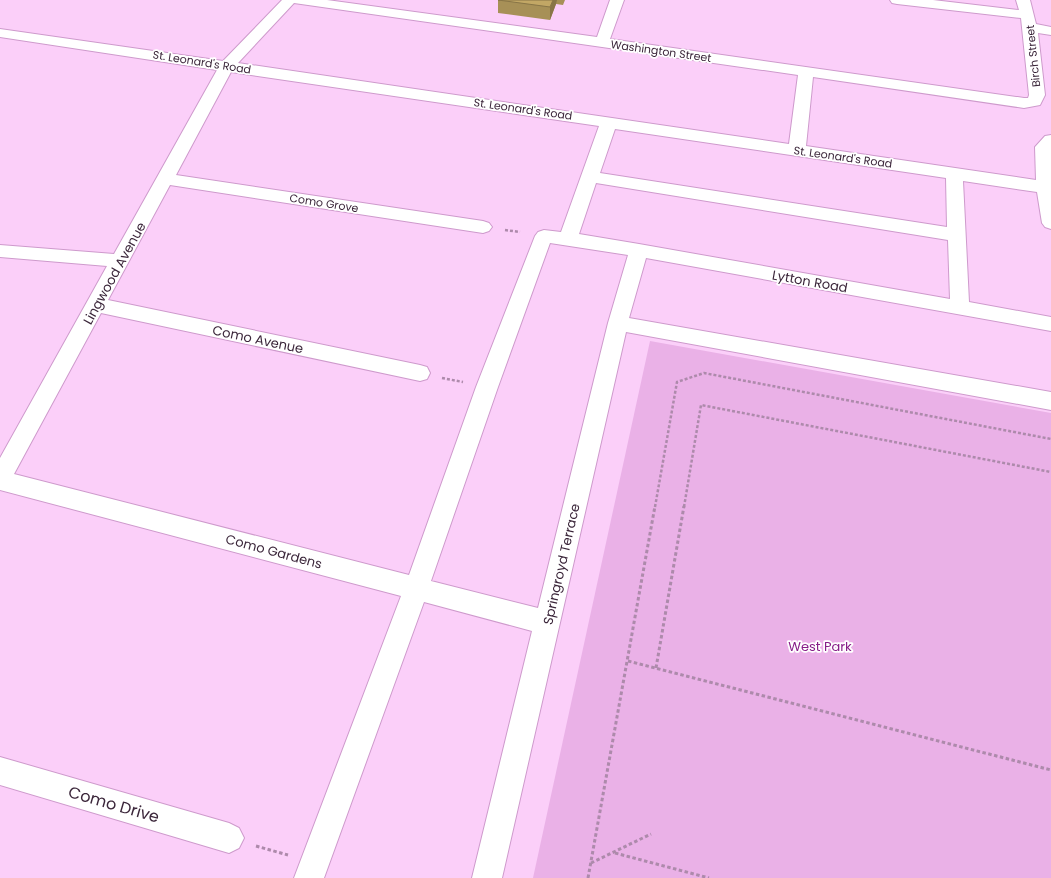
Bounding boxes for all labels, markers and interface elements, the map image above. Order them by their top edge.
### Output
street label: Birch Street [1022,24,1044,88]
street label: Washington Street [610,36,712,66]
street label: St. Leonard's Road [152,46,252,78]
street label: St. Leonard's Road [473,94,573,124]
street label: St. Leonard's Road [793,142,893,172]
street label: Como Grove [288,190,360,216]
street label: Lingwood Avenue [78,219,150,328]
street label: Lytton Road [771,266,849,297]
street label: Como Avenue [211,321,305,358]
street label: Springroyd Terrace [538,502,585,627]
street label: Como Gardens [223,529,324,574]
park label: West Park [788,637,852,656]
street label: Como Drive [66,781,162,828]

